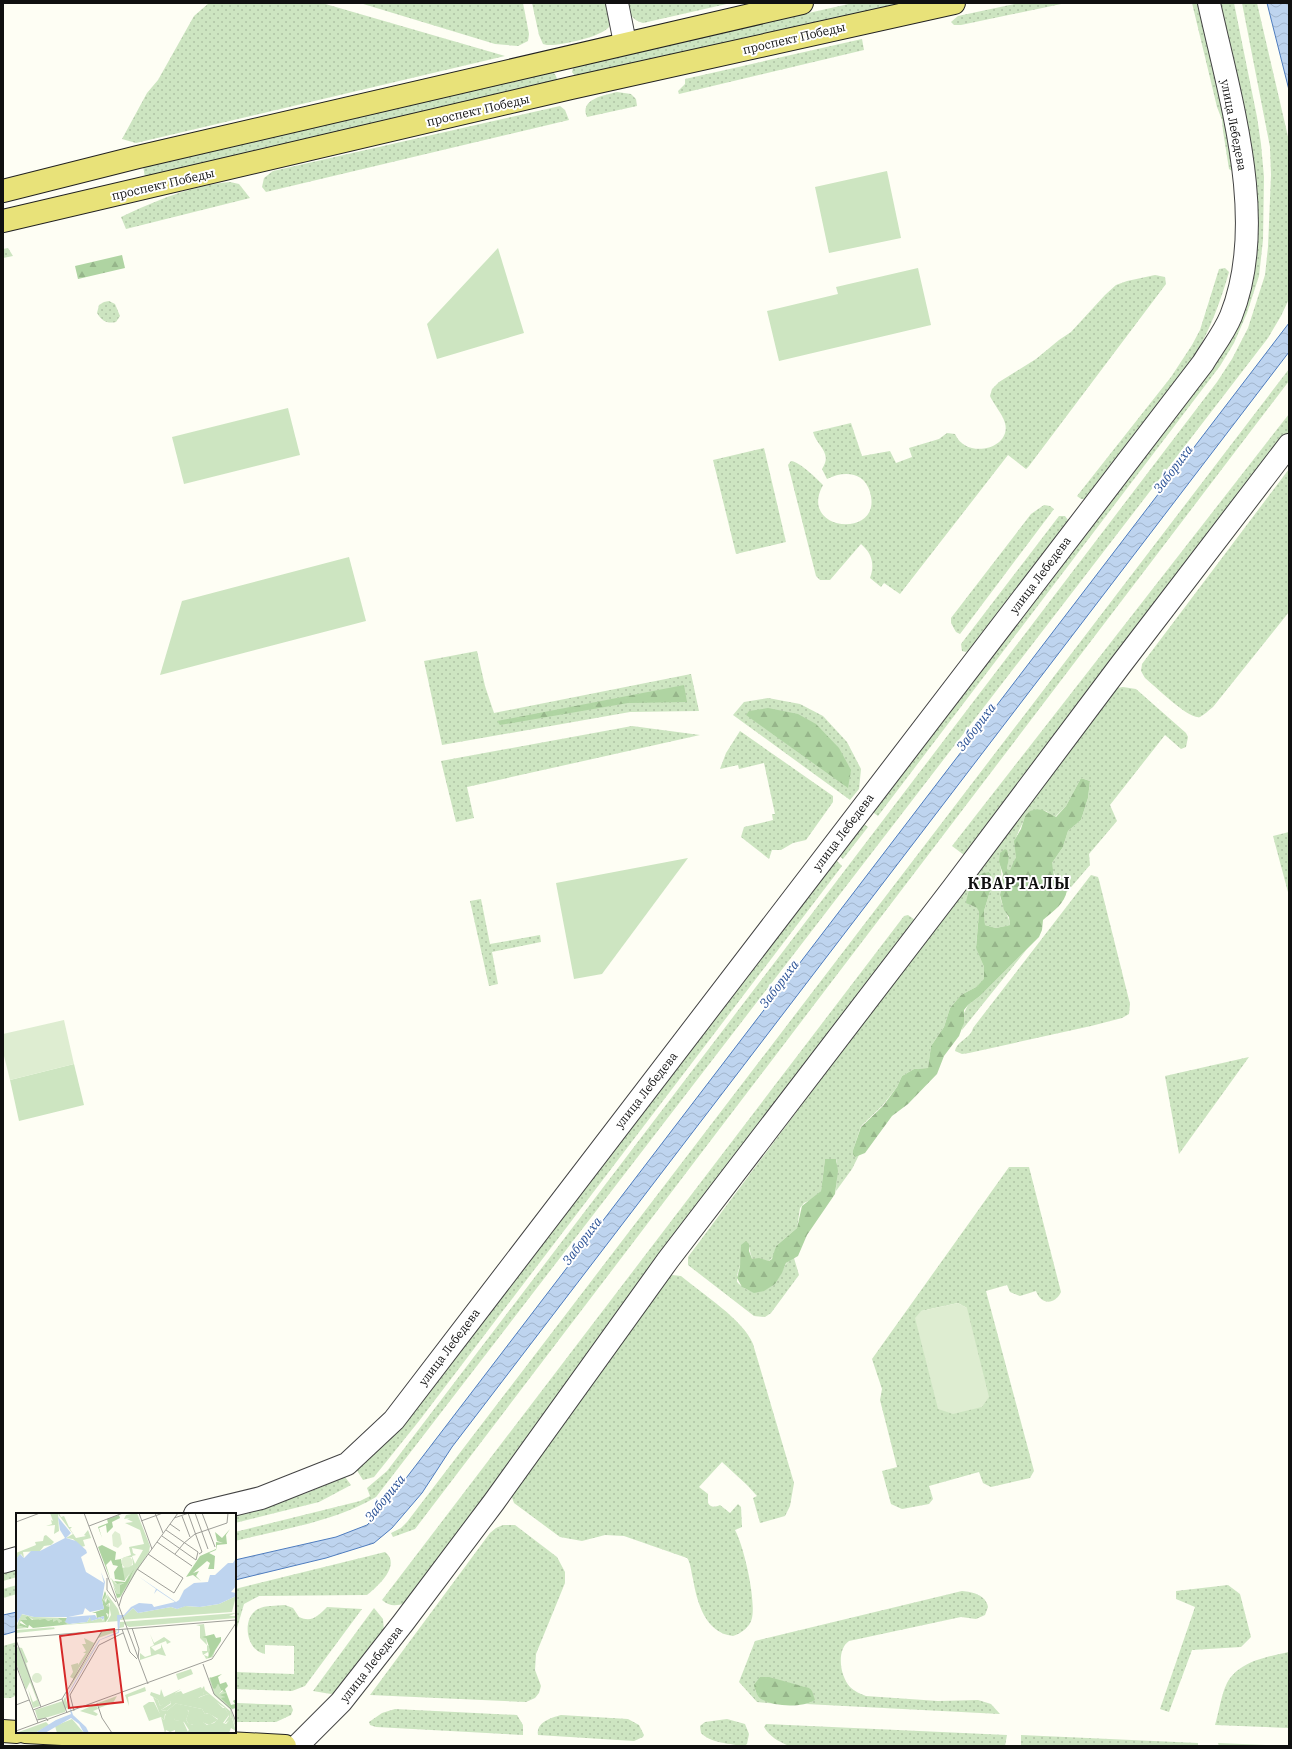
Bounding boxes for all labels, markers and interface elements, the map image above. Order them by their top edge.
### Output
street label: проспект Победы [741,19,847,57]
street label: улица Лебедева [1218,78,1250,172]
street label: проспект Победы [425,91,531,129]
street label: проспект Победы [110,165,216,203]
water label: Забориха [1149,442,1197,496]
street label: улица Лебедева [1006,533,1074,617]
water label: Забориха [952,700,1000,754]
street label: улица Лебедева [809,790,877,874]
district label: КВАРТАЛЫ [967,873,1071,893]
water label: Забориха [755,957,803,1011]
street label: улица Лебедева [611,1048,681,1131]
water label: Забориха [558,1214,606,1268]
street label: улица Лебедева [415,1305,483,1389]
water label: Забориха [361,1471,409,1525]
inset map [16,1513,236,1733]
street label: улица Лебедева [336,1622,406,1705]

